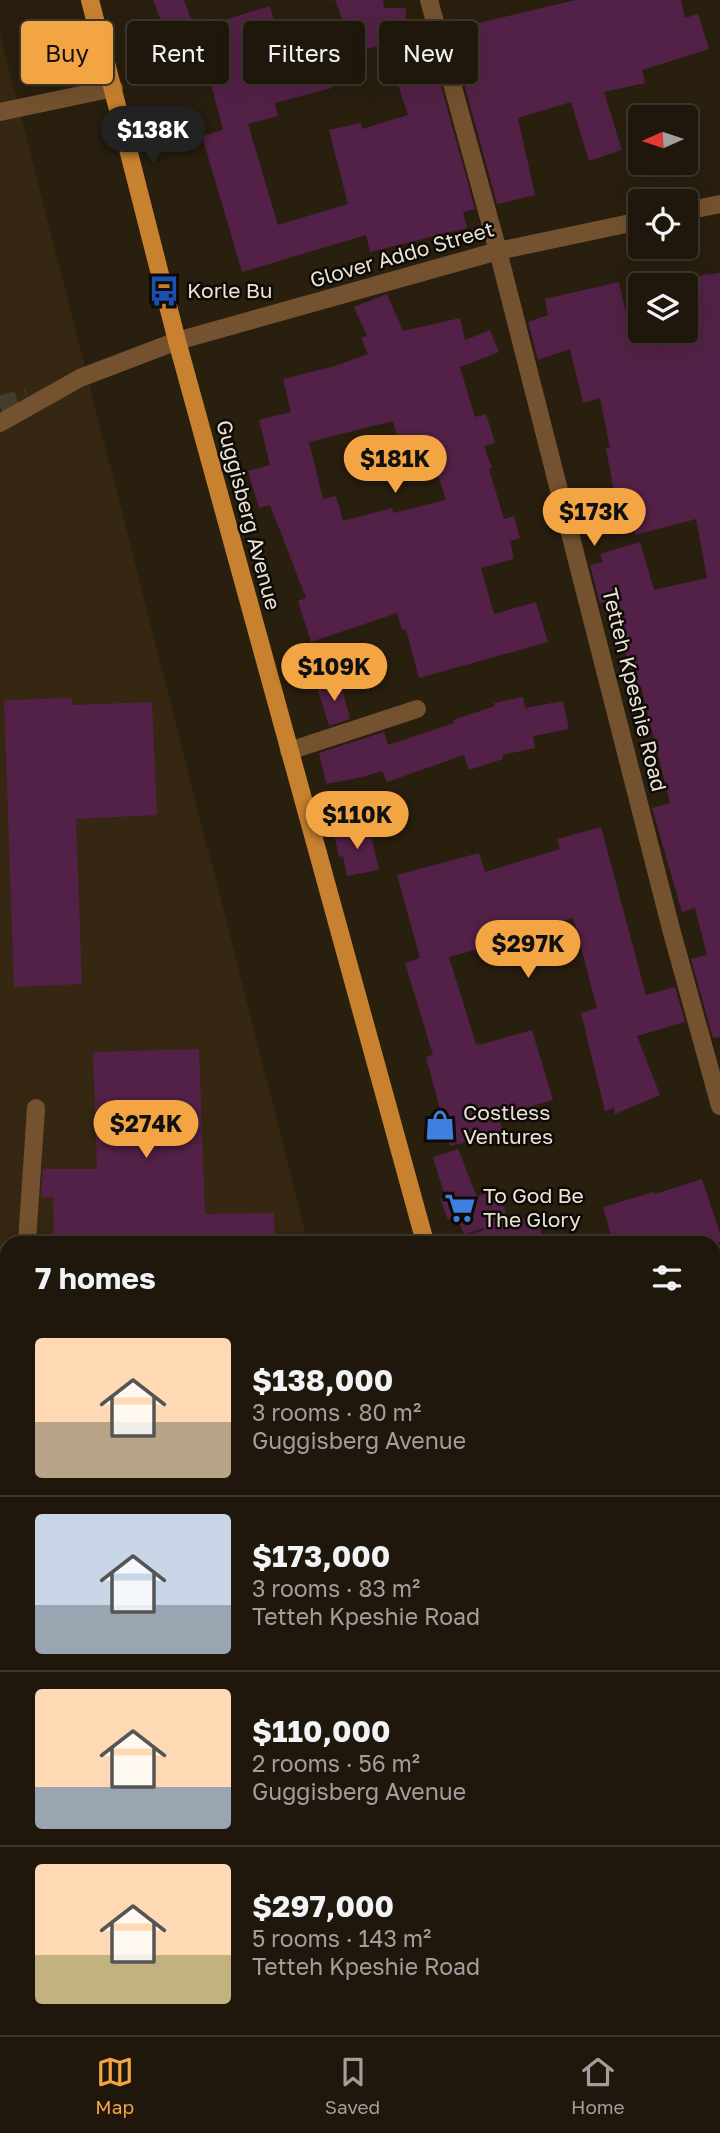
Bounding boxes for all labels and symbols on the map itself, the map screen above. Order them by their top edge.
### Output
north arrow [628,105,698,175]
pin: $138K [104,106,202,166]
street label: Glover Addo Street [307,215,497,293]
bus stop icon: Korle Bu [147,274,181,308]
place label: Korle Bu [187,277,273,303]
street label: Guggisberg Avenue [211,417,287,613]
pin: $181K [346,435,444,495]
pin: $173K [545,489,643,548]
street label: Tetteh Kpeshie Road [597,586,673,794]
pin: $109K [285,644,383,703]
pin: $110K [308,792,406,851]
pin: $297K [479,920,577,980]
place label: Costless Ventures [463,1099,553,1149]
pin: $274K [97,1100,195,1160]
shop icon: Costless Ventures [423,1108,457,1142]
place label: To God Be The Glory [483,1182,584,1232]
supermarket icon: To God Be The Glory [443,1191,477,1225]

